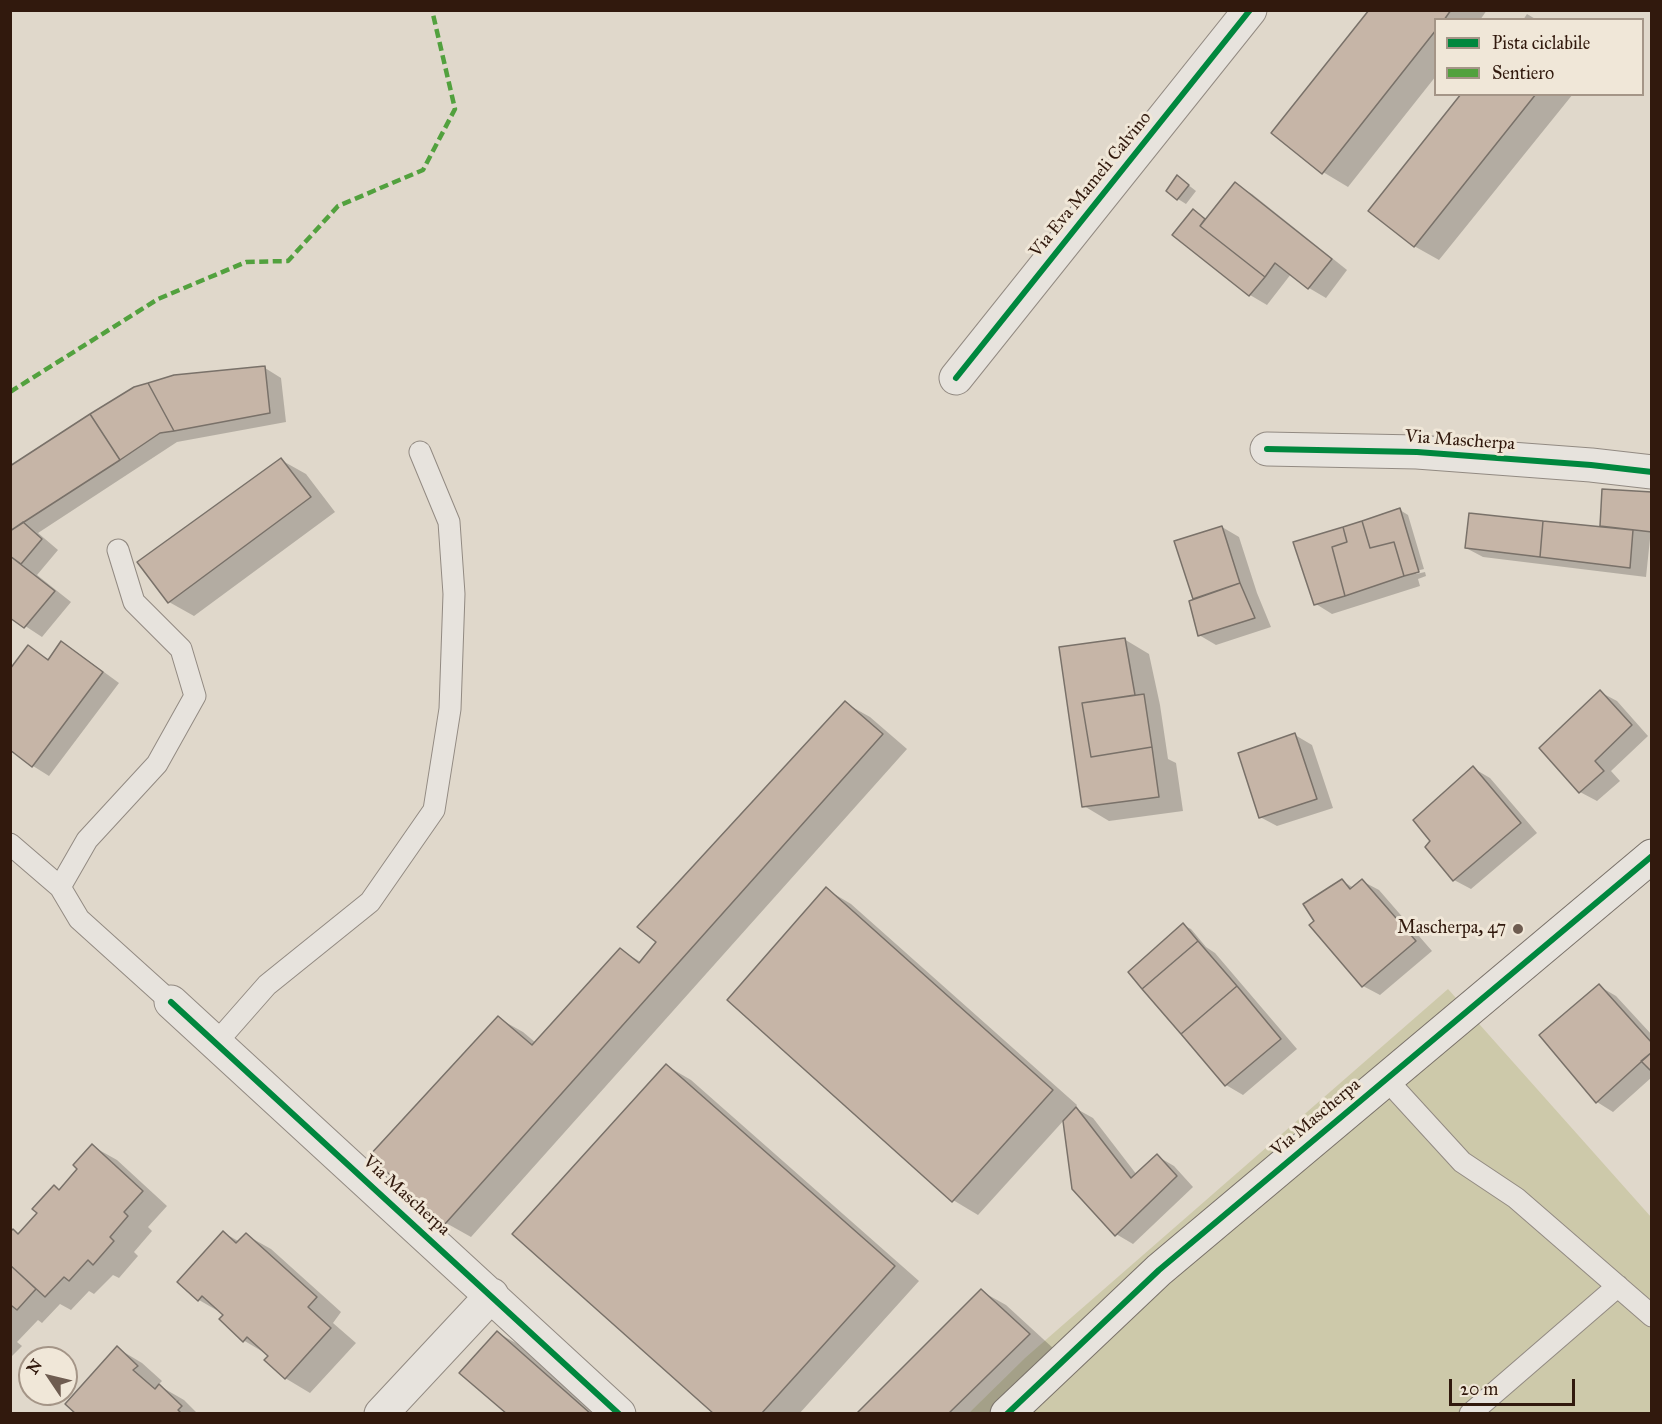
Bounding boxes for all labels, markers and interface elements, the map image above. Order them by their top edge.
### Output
legend [1434,18,1644,96]
text: Pista ciclabile [1492,32,1590,54]
text: Sentiero [1492,62,1554,84]
street label: Via Eva Mameli Calvino [1026,108,1156,262]
street label: Via Mascherpa [1404,426,1516,456]
place label: Mascherpa, 47 [1397,918,1506,940]
marker: Mascherpa, 47 [1511,922,1525,936]
street label: Via Mascherpa [1267,1074,1365,1162]
street label: Via Mascherpa [358,1151,454,1241]
north arrow [18,1346,78,1406]
text: N [23,1356,46,1378]
scale bar [1452,1367,1578,1405]
text: 20 m [1460,1378,1498,1400]

